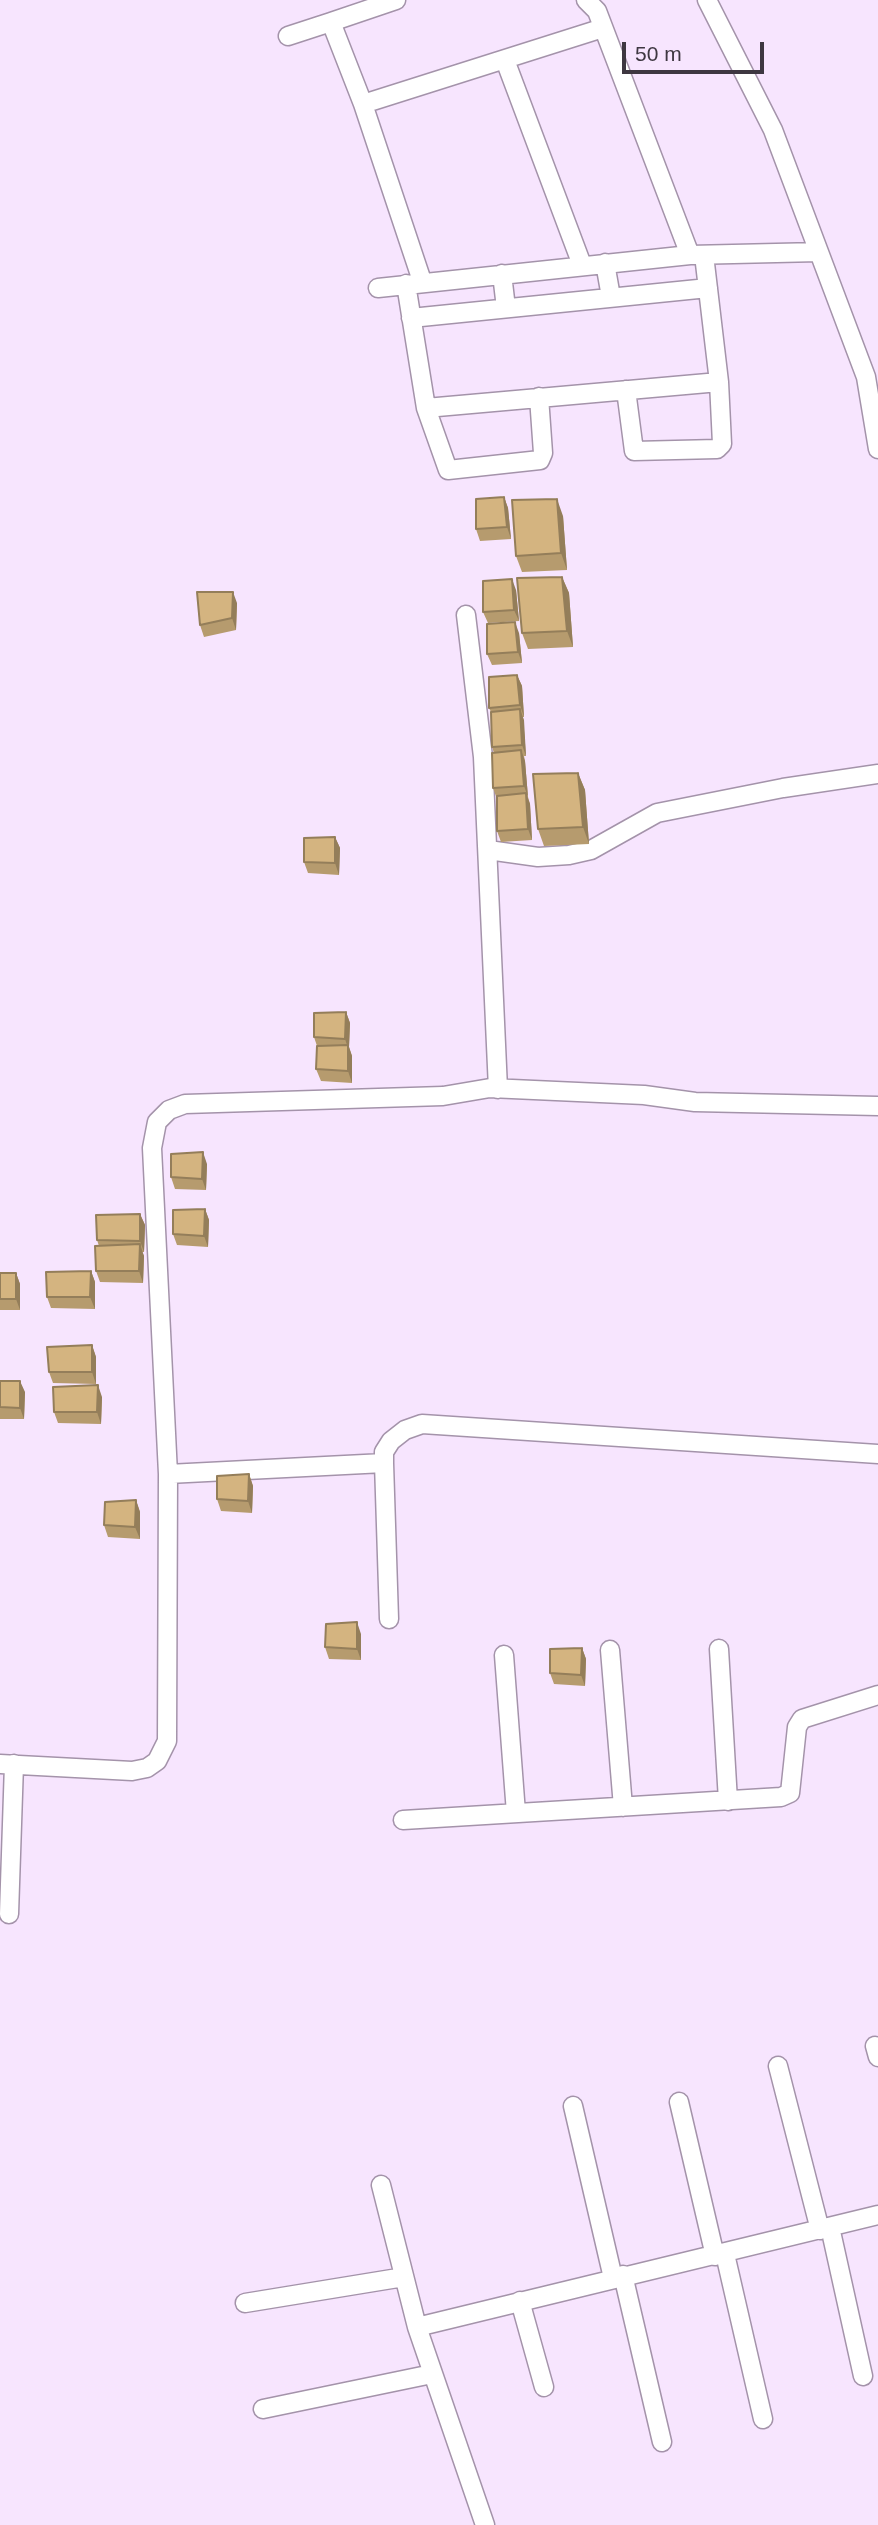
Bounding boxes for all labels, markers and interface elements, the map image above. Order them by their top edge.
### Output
scale bar [626,28,768,72]
text: 50 m [635,42,682,65]

